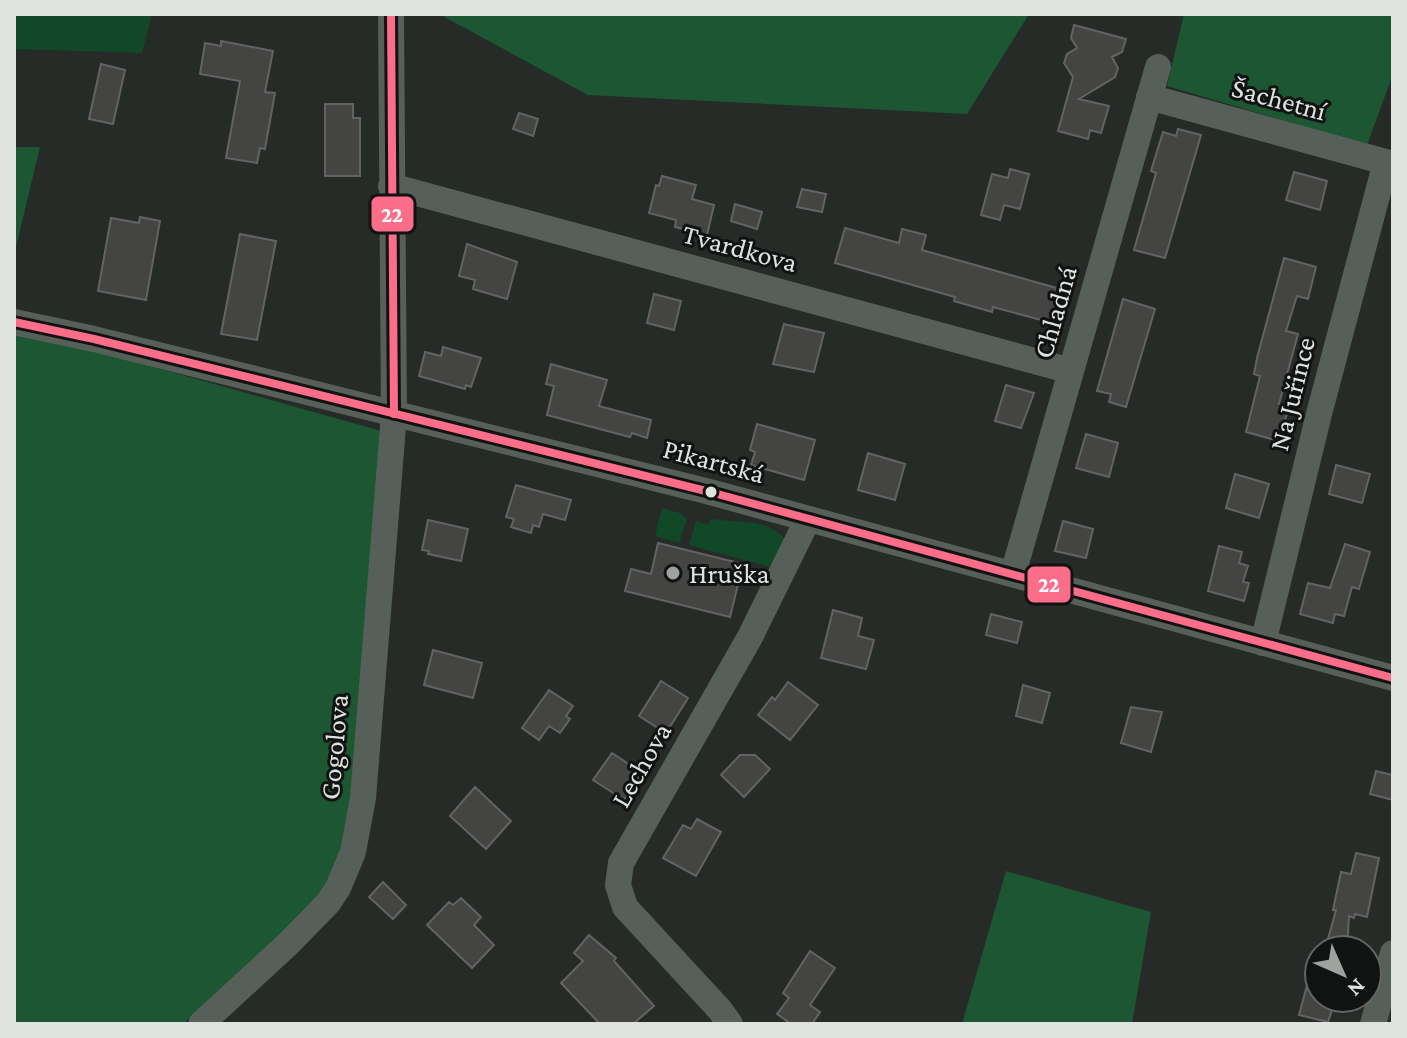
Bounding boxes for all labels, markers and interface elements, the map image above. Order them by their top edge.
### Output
street label: Šachetní [1228,72,1331,127]
line badge: 22 [370,195,415,233]
text: 22 [381,202,403,227]
street label: Tvardkova [679,218,801,278]
street label: Chladná [1027,262,1083,362]
street label: Na Juřince [1263,334,1321,454]
street label: Pikartská [660,433,768,489]
unlabelled marker [703,484,719,500]
place label: Hruška [689,558,769,589]
marker: Hruška [664,564,682,582]
line badge: 22 [1026,565,1072,604]
text: 22 [1038,572,1060,597]
street label: Gogolova [314,693,354,801]
street label: Lechova [604,717,678,813]
north arrow [1303,934,1383,1014]
text: N [1343,974,1371,1002]

